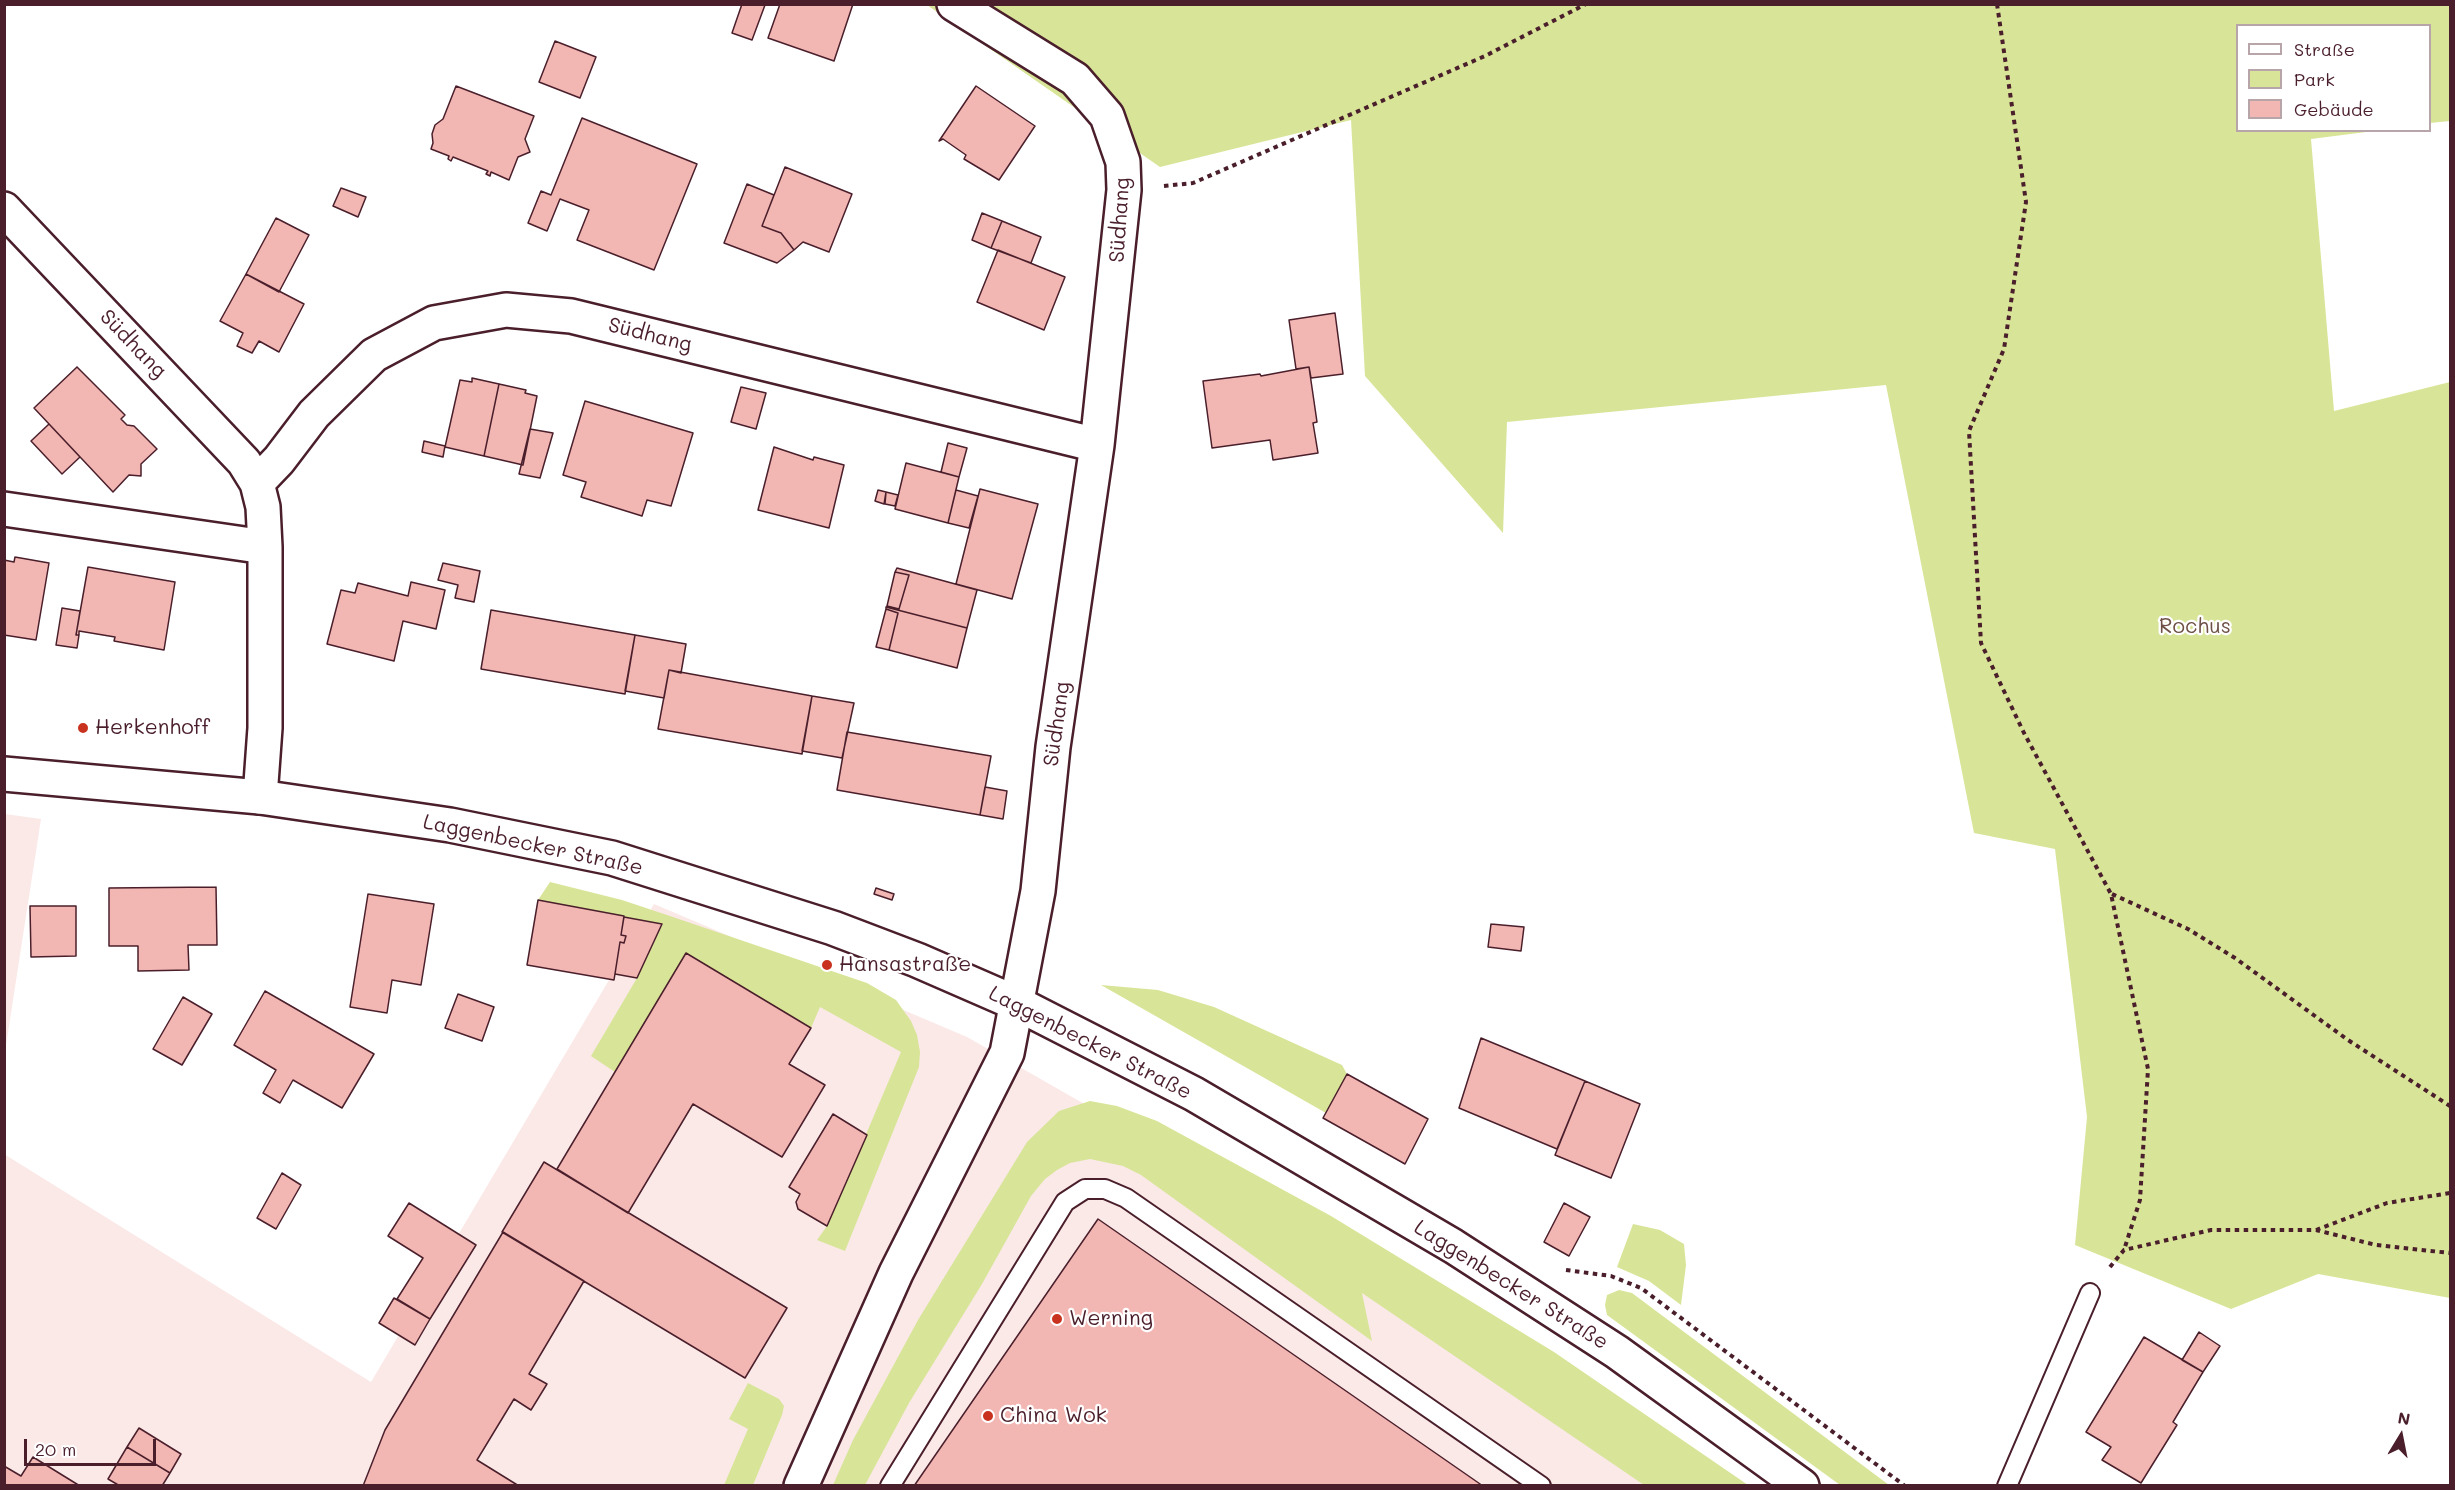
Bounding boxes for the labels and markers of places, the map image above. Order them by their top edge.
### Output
place label: Herkenhoff [95,715,210,741]
marker: Herkenhoff [76,721,90,735]
place label: Hansastraße [839,952,971,978]
marker: Hansastraße [820,958,834,972]
place label: Werning [1069,1306,1153,1332]
marker: Werning [1050,1312,1064,1326]
place label: China Wok [1000,1403,1107,1429]
marker: China Wok [981,1409,995,1423]

